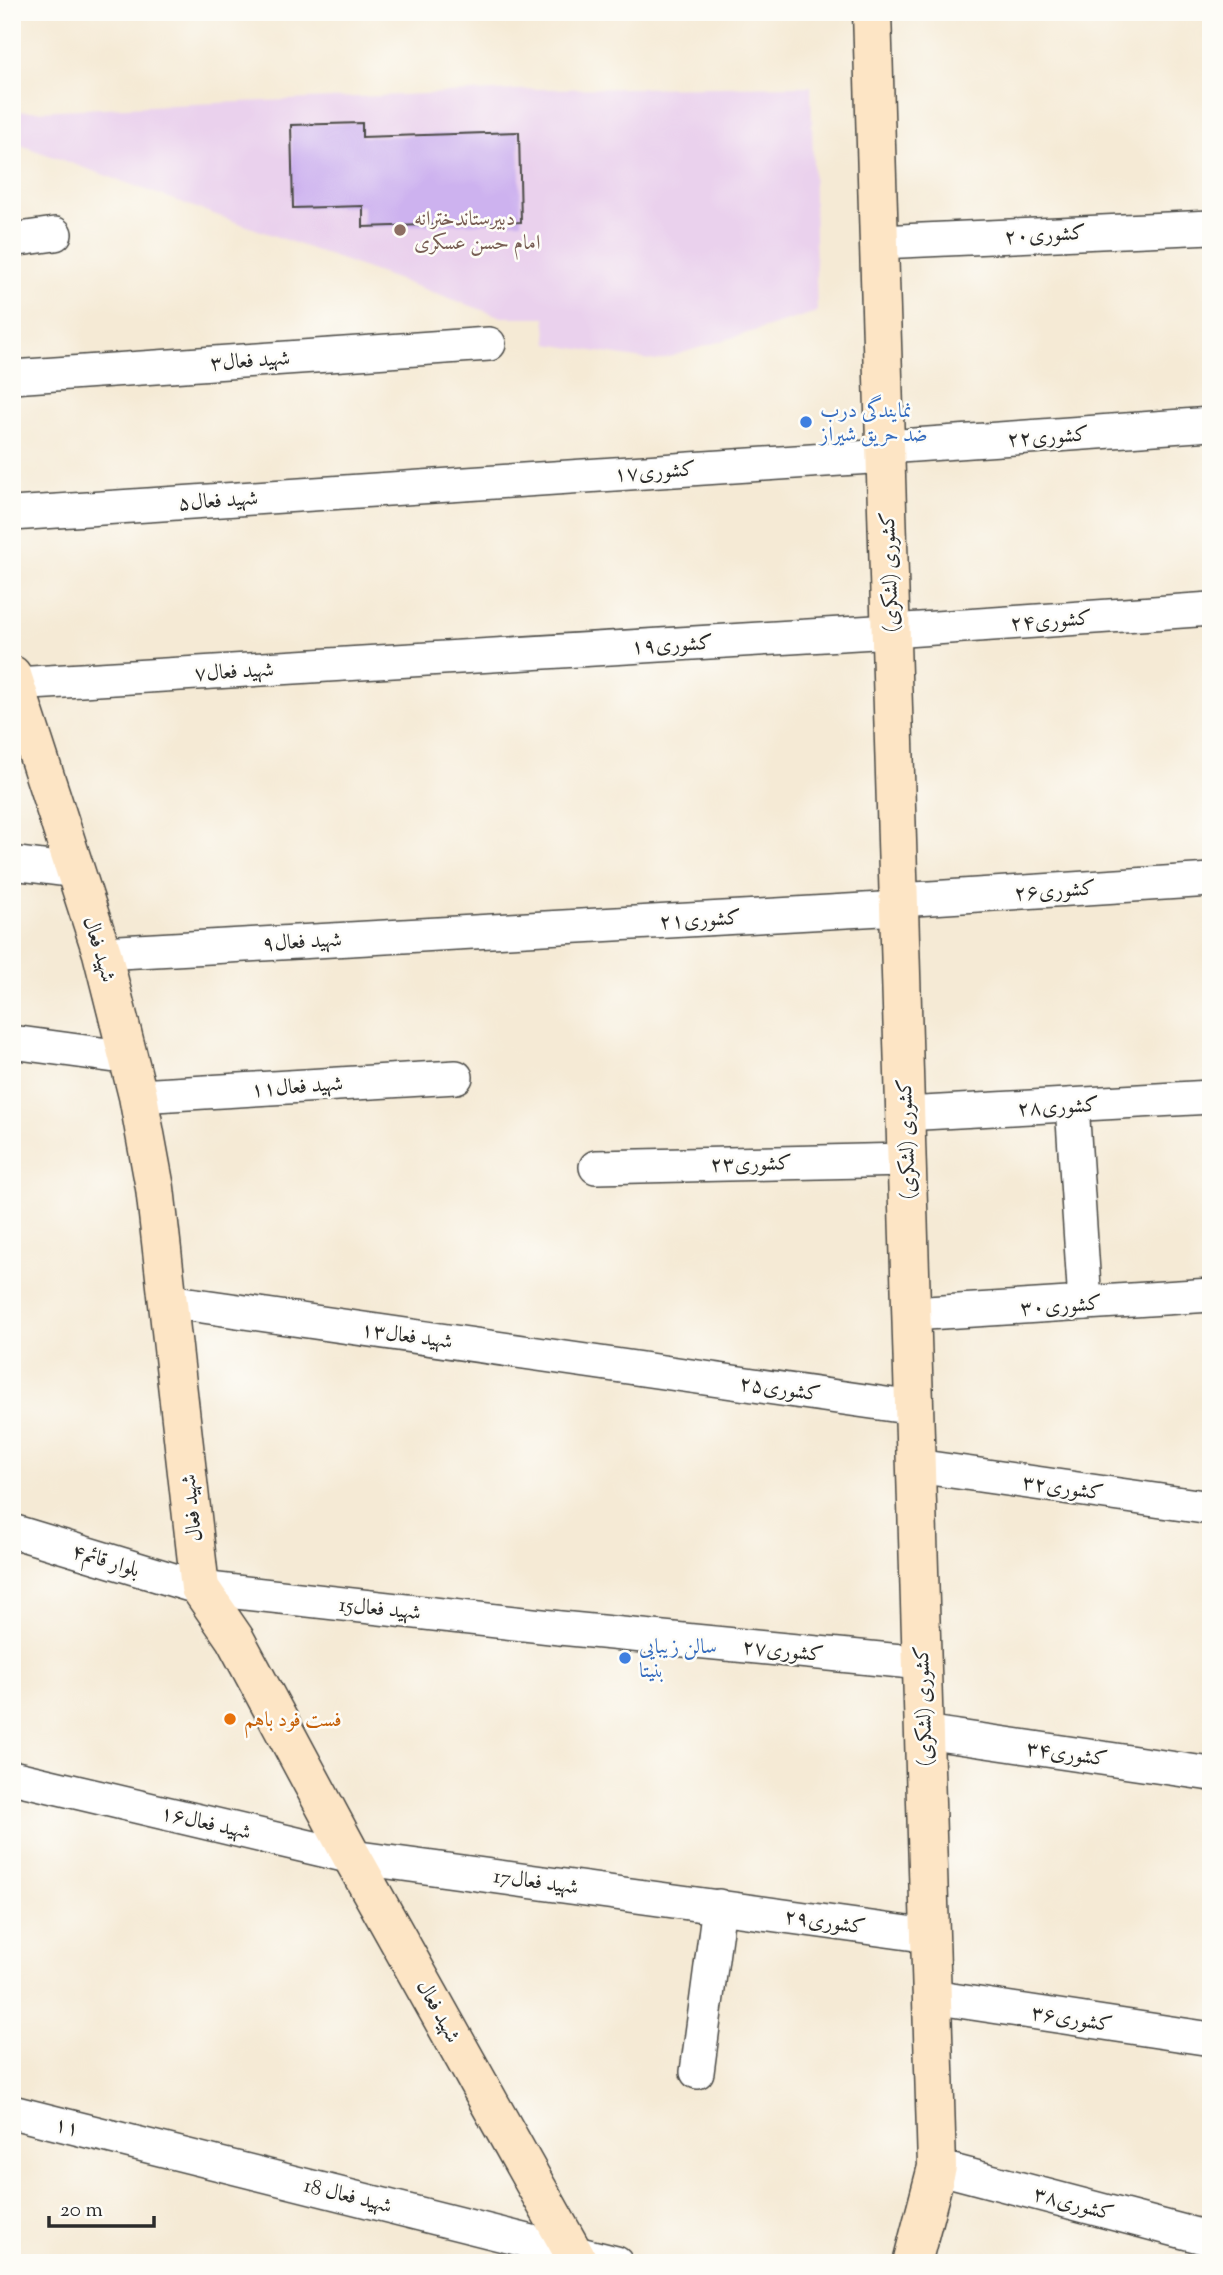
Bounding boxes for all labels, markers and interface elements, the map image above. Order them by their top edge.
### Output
place label: دبیرستاندخترانه امام حسن عسکری [414,205,540,260]
street label: کشوری۲۰ [1003,219,1087,253]
marker: دبیرستاندخترانه امام حسن عسکری [392,222,408,238]
street label: شهید فعال۳ [209,344,291,380]
place label: نمایندگی درب ضد حریق شیراز [818,394,928,451]
marker: نمایندگی درب ضد حریق شیراز [798,414,814,430]
street label: کشوری۲۲ [1006,420,1090,456]
street label: ۱۷کشوری [613,455,697,491]
street label: شهید فعال۵ [177,484,259,520]
street label: کشوری (لشکری) [874,511,908,633]
street label: کشوری۲۴ [1009,604,1093,640]
street label: ۱۹کشوری [630,629,714,663]
street label: شهید فعال۷ [193,656,275,690]
street label: کشوری۲۶ [1013,874,1097,910]
street label: ۲۱کشوری [658,904,742,938]
street label: شهید فعال [74,913,122,986]
street label: شهید فعال۹ [261,926,343,960]
street label: شهید فعال۱۱ [250,1070,344,1106]
street label: کشوری (لشکری) [891,1078,925,1200]
street label: کشوری۲۸ [1016,1091,1100,1125]
street label: کشوری۲۳ [710,1149,792,1181]
street label: کشوری۳۰ [1019,1289,1103,1325]
street label: شهید فعال۱۳ [359,1316,455,1358]
street label: کشوری۲۵ [737,1369,822,1411]
street label: کشوری۳۲ [1020,1468,1105,1510]
street label: شهید فعال [175,1473,211,1543]
street label: بلوار قائم۴ [68,1537,143,1587]
street label: 15شهید فعال [337,1591,422,1629]
place label: سالن زیبایی بنیتا [639,1633,717,1687]
street label: کشوری۲۷ [740,1633,825,1671]
street label: کشوری (لشکری) [908,1645,942,1767]
marker: سالن زیبایی بنیتا [617,1650,633,1666]
place label: فست فود باهم [244,1706,342,1739]
marker: فست فود باهم [222,1711,238,1727]
street label: کشوری۳۴ [1024,1734,1109,1776]
street label: شهید فعال۱۶ [157,1799,254,1849]
street label: 17شهید فعال [491,1862,580,1904]
street label: کشوری۲۹ [782,1902,867,1944]
street label: شهید فعال [408,1975,467,2049]
street label: کشوری۳۶ [1029,1999,1115,2041]
street label: ۱۱ [51,2110,82,2145]
street label: 18 شهید فعال [300,2172,395,2222]
street label: کشوری۳۸ [1030,2180,1117,2230]
scale bar [49,2184,154,2228]
text: 20 m [60,2196,103,2226]

